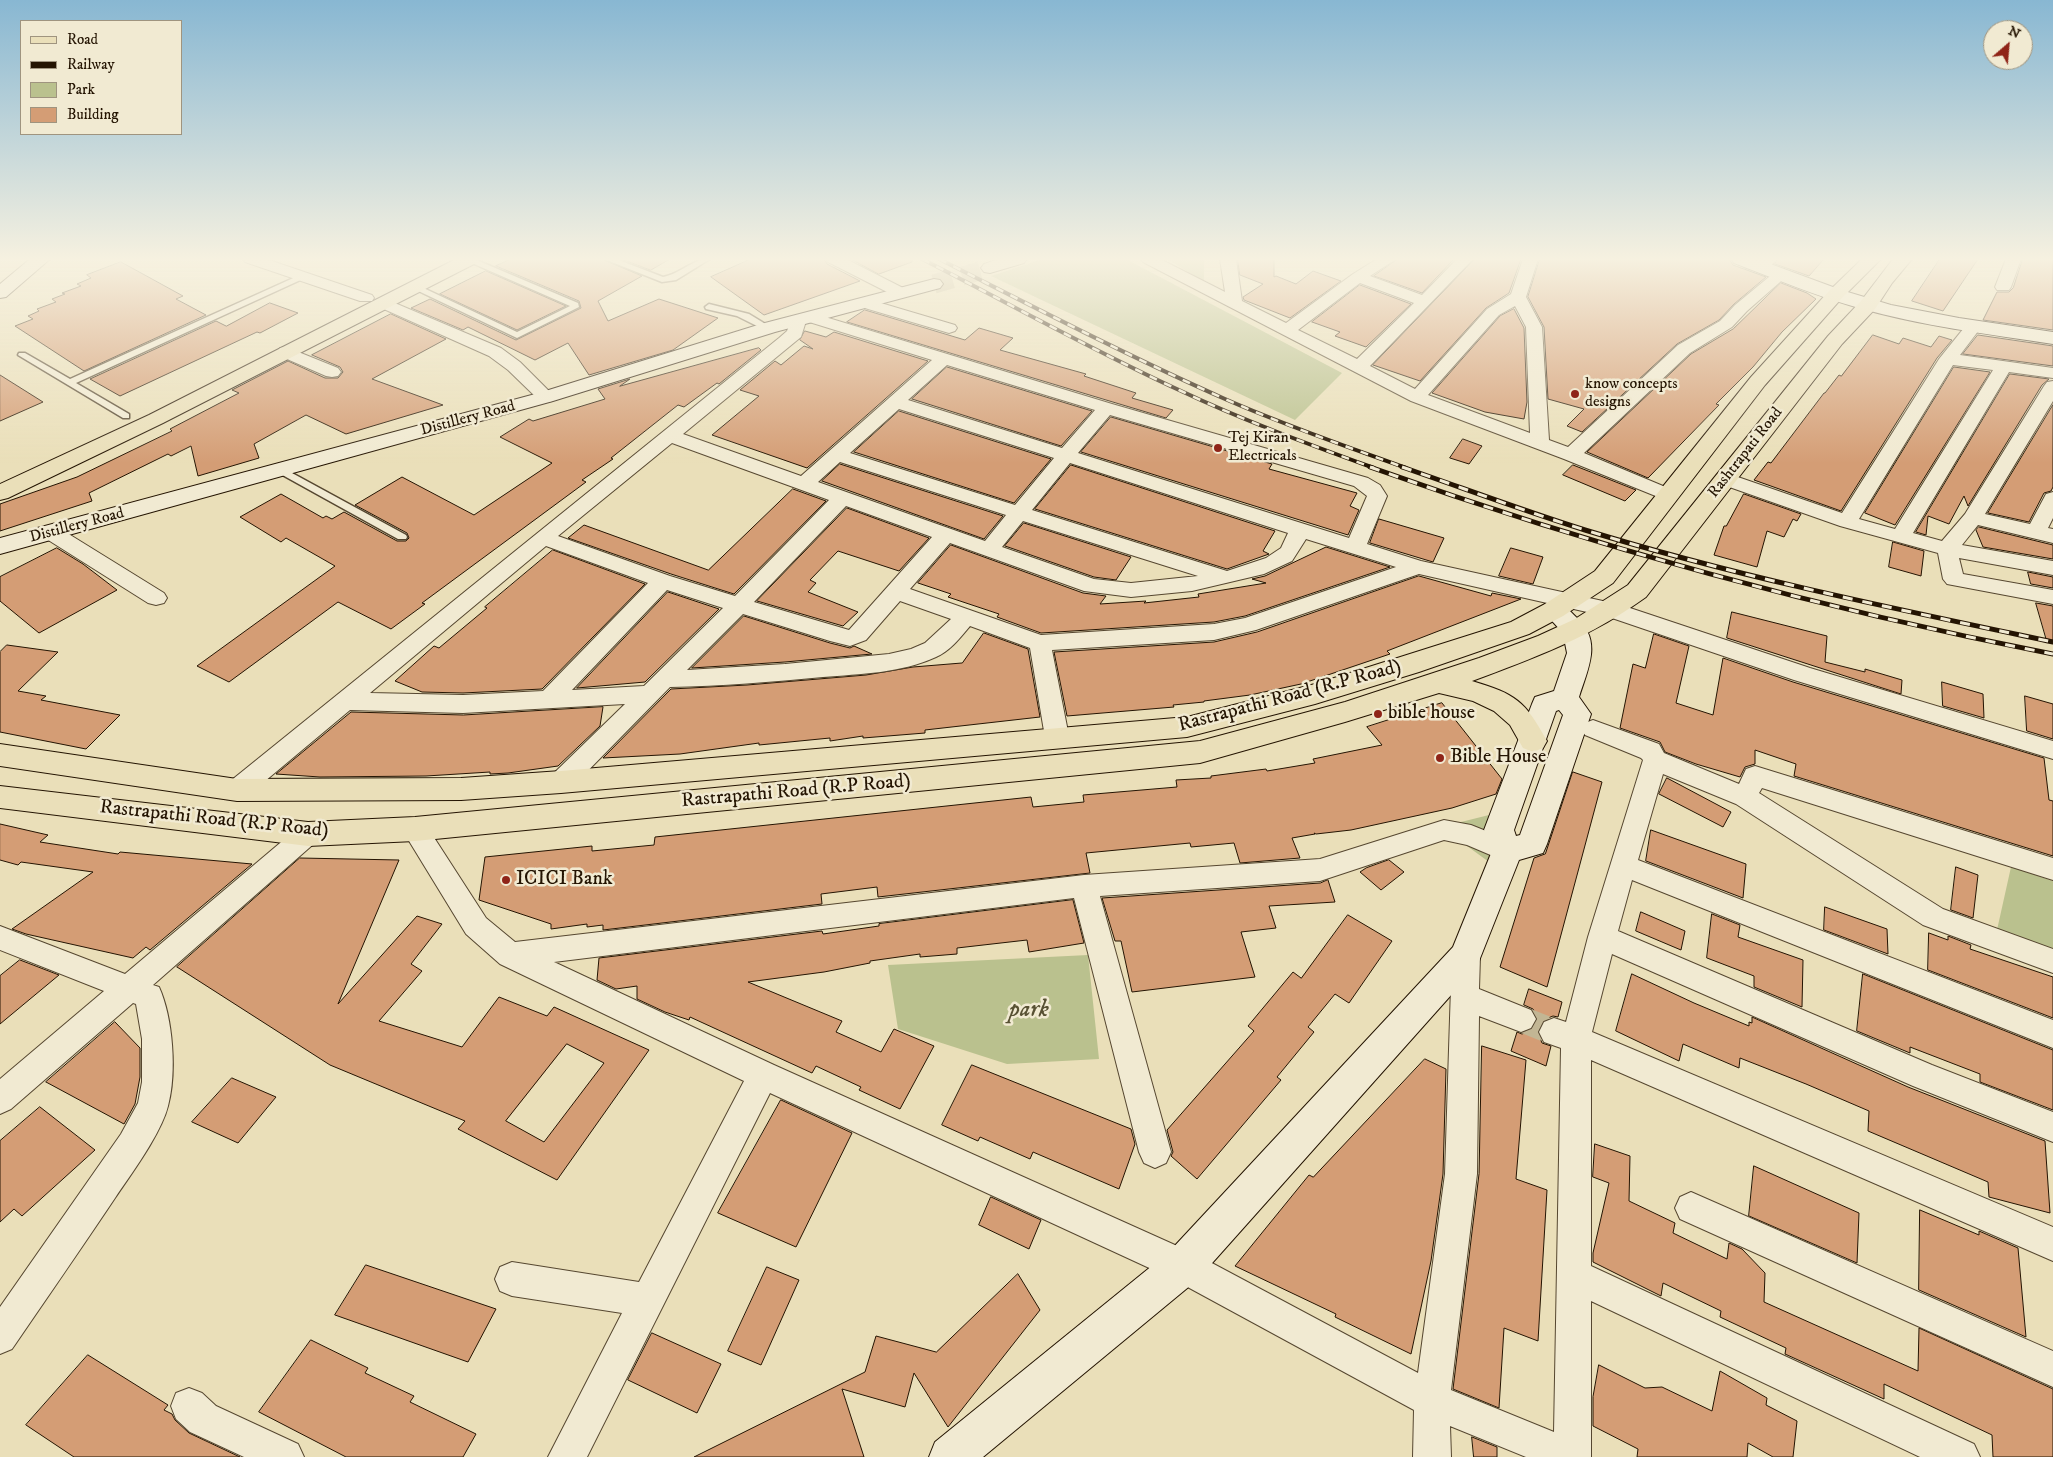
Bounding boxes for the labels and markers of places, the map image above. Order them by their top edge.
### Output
place label: know concepts designs [1585,375,1678,413]
marker: know concepts designs [1569,388,1581,400]
place label: Tej Kiran Electricals [1228,429,1297,467]
marker: Tej Kiran Electricals [1212,442,1224,454]
place label: bible house [1388,702,1475,726]
marker: bible house [1372,708,1384,720]
place label: Bible House [1450,746,1546,770]
marker: Bible House [1434,752,1446,764]
place label: ICICI Bank [516,868,613,892]
marker: ICICI Bank [500,874,512,886]

